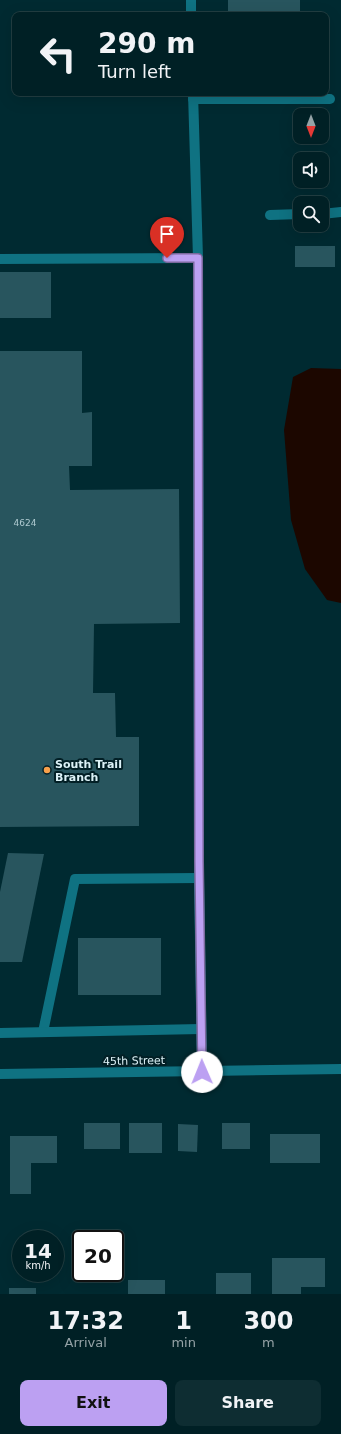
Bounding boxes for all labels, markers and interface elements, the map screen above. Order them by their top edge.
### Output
text: 290 m [98,27,195,60]
icon: left [32,28,84,80]
text: Turn left [98,61,171,82]
north arrow [293,108,329,144]
map controls [293,108,329,232]
button: sound [293,152,329,188]
button: search [293,196,329,232]
pin [150,217,184,258]
icon: arrive [156,223,178,245]
house number: 4624 [14,518,37,528]
place label: South Trail Branch [55,758,122,784]
marker: South Trail Branch [42,765,52,775]
position arrow [181,1051,223,1093]
street label: 45th Street [103,1054,166,1068]
speed limit sign: 20 [72,1230,124,1282]
text: 14 [24,1239,52,1263]
text: km/h [25,1260,51,1271]
text: 17:32 [47,1307,124,1335]
text: 1 [175,1307,192,1335]
text: 300 [243,1307,293,1335]
text: Arrival [65,1335,107,1350]
text: min [171,1335,196,1350]
text: m [262,1335,275,1350]
button: Exit [20,1380,167,1426]
button: Share [175,1380,321,1426]

